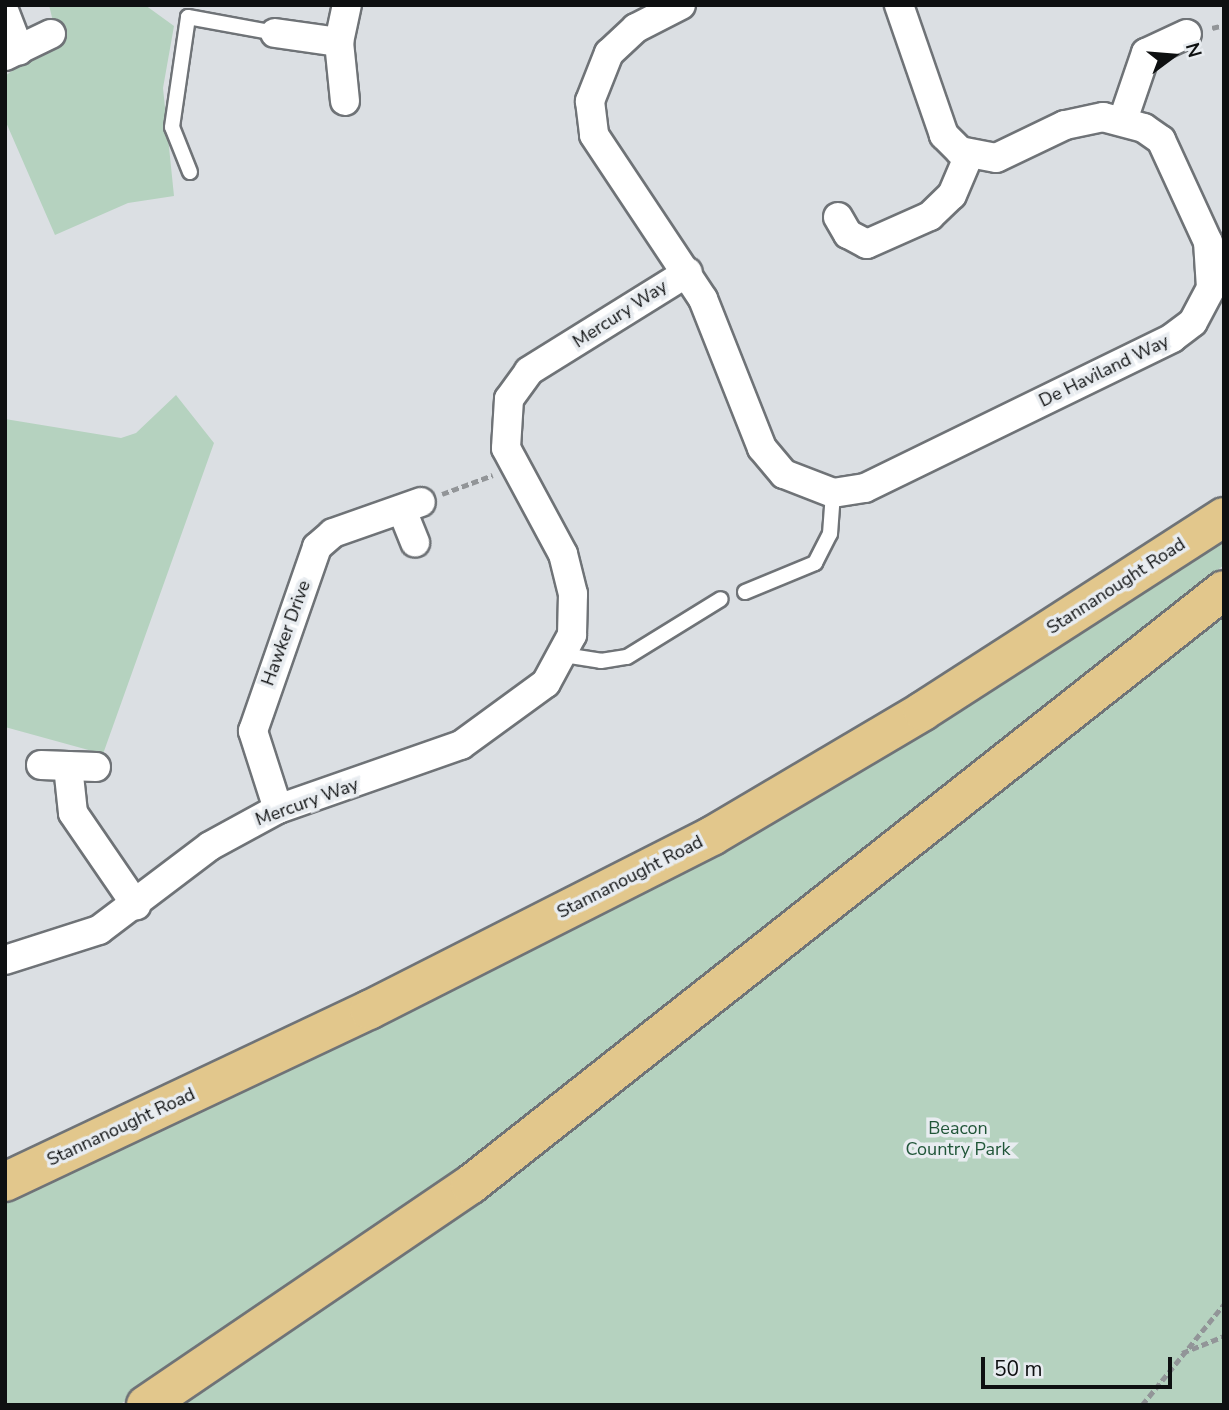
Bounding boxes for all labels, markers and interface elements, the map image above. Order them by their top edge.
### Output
north arrow [1138,21,1208,91]
text: N [1179,40,1208,61]
street label: Mercury Way [569,276,671,352]
street label: De Haviland Way [1036,330,1172,412]
street label: Stannanought Road [1043,533,1189,639]
street label: Hawker Drive [257,577,315,689]
street label: Mercury Way [253,773,361,831]
street label: Stannanought Road [553,831,707,923]
street label: Stannanought Road [44,1083,198,1171]
park label: Beacon Country Park [906,1118,1010,1160]
scale bar [984,1344,1175,1388]
text: 50 m [994,1355,1043,1383]

